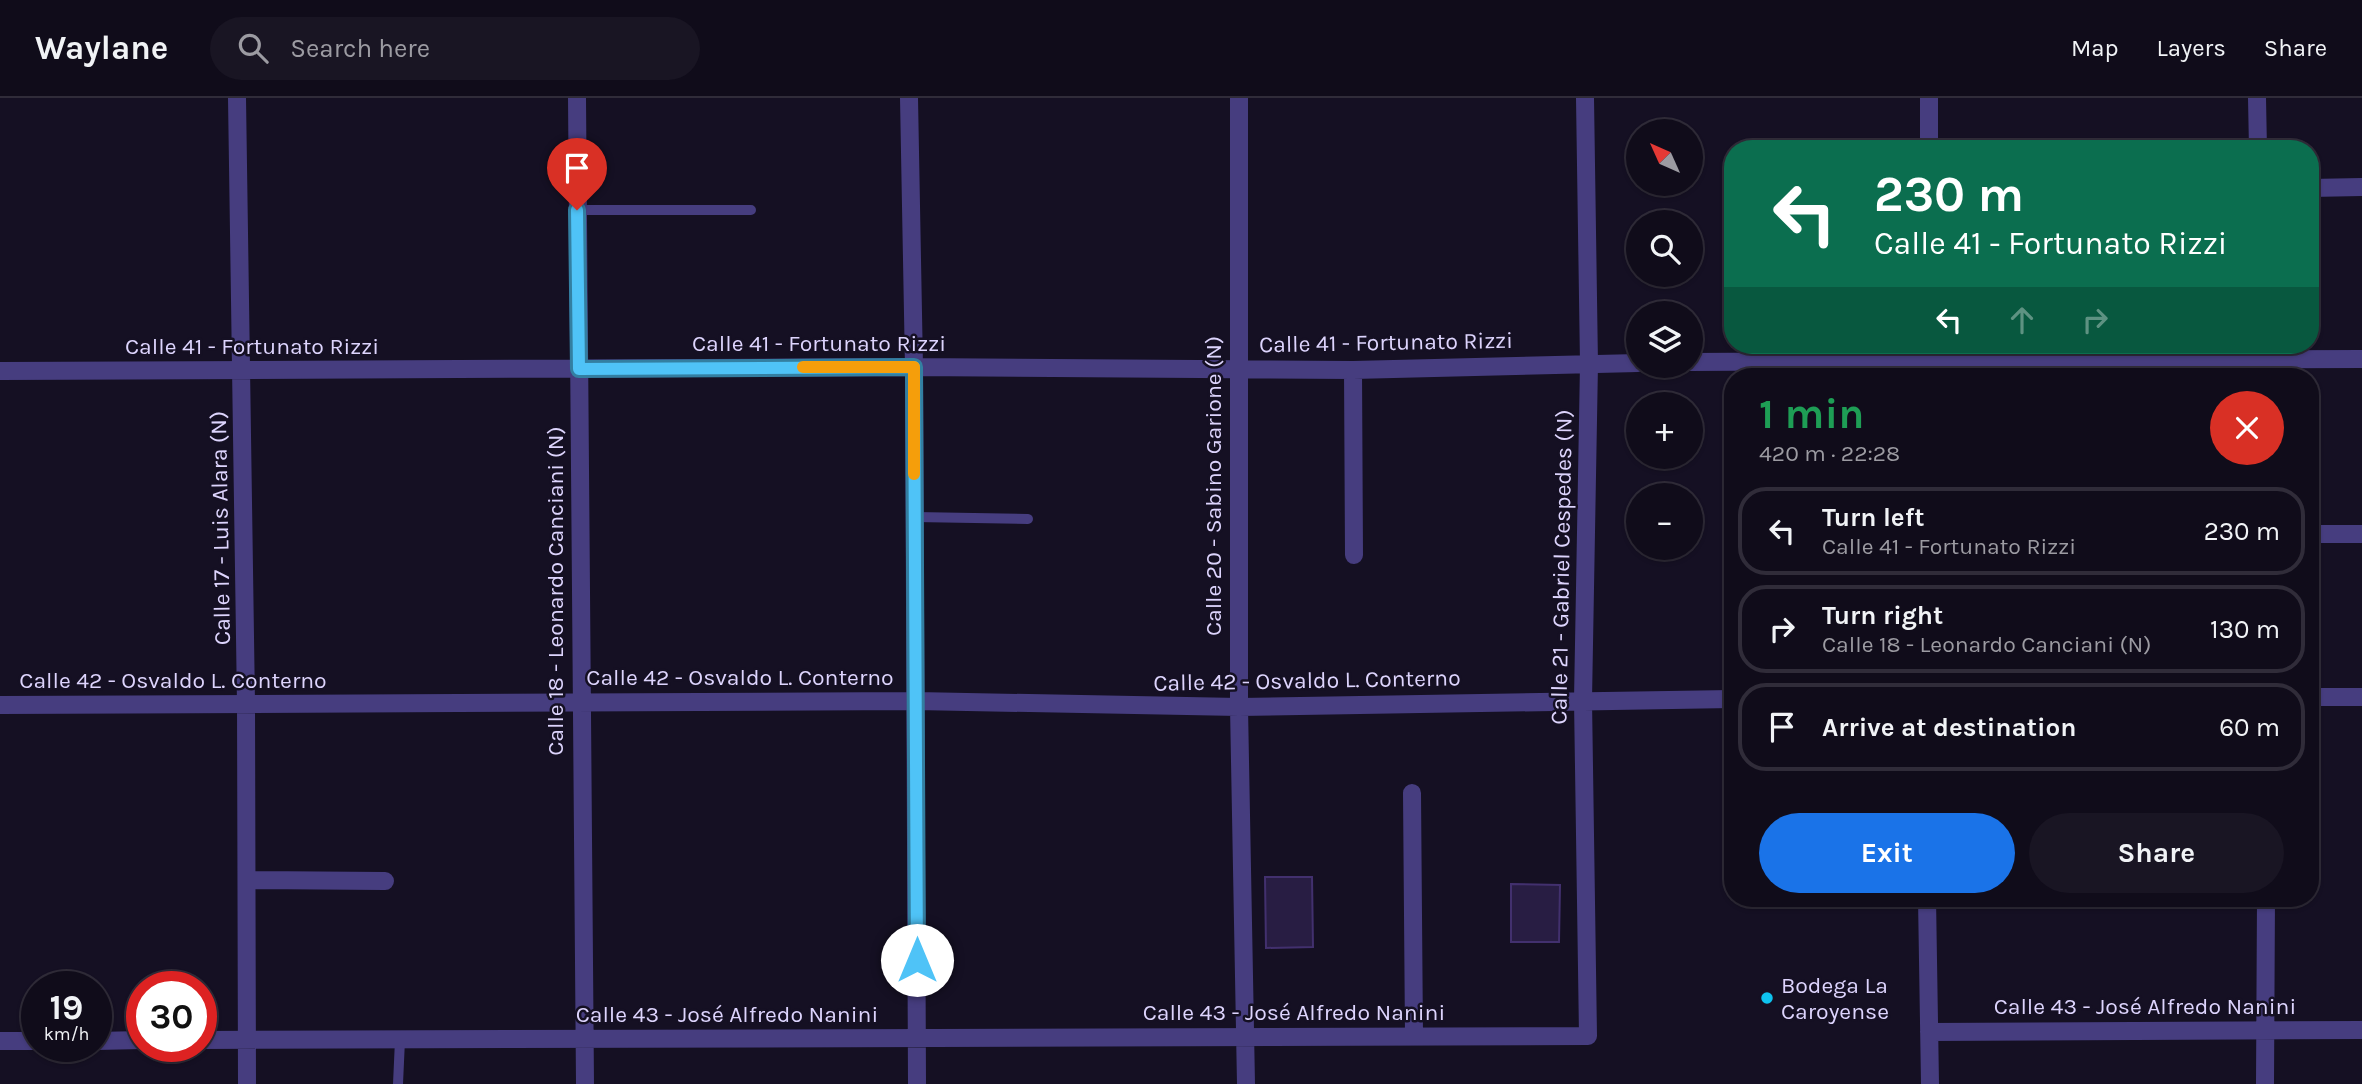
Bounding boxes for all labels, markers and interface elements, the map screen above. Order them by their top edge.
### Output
search box [210,17,700,80]
text: Waylane [35,29,168,67]
icon: search [234,29,272,67]
text: Search here [290,33,430,64]
text: Map [2071,34,2119,62]
text: Layers [2157,34,2226,62]
text: Share [2264,34,2327,62]
north arrow [1626,119,1703,196]
map controls [1626,119,1703,560]
pin [547,138,607,210]
icon: arrive [558,149,596,187]
text: 230 m [1874,166,2024,223]
icon: left [1759,168,1850,259]
button: search [1626,210,1703,287]
text: Calle 41 - Fortunato Rizzi [1874,225,2227,262]
button: layers [1626,301,1703,378]
icon: left [1930,301,1968,339]
icon: ahead [2003,301,2041,339]
icon: right [2076,301,2114,339]
street label: Calle 41 - Fortunato Rizzi [1259,327,1513,358]
street label: Calle 41 - Fortunato Rizzi [692,330,946,357]
street label: Calle 41 - Fortunato Rizzi [125,333,379,360]
street label: Calle 20 - Sabino Garione (N) [1200,336,1227,636]
text: 1 min [1759,389,1864,439]
button: close [2210,391,2284,465]
button: + [1626,392,1703,469]
street label: Calle 21 - Gabriel Cespedes (N) [1545,409,1578,725]
street label: Calle 17 - Luis Alara (N) [205,411,236,645]
street label: Calle 18 - Leonardo Canciani (N) [542,426,569,756]
text: 420 m · 22:28 [1759,440,1900,467]
button: − [1626,483,1703,560]
text: Turn left [1822,502,1924,533]
icon: left [1763,512,1801,550]
text: 230 m [2204,516,2280,547]
text: Calle 41 - Fortunato Rizzi [1822,533,2076,560]
text: Turn right [1822,600,1943,631]
icon: right [1763,610,1801,648]
text: 130 m [2210,614,2280,645]
text: Calle 18 - Leonardo Canciani (N) [1822,631,2152,658]
street label: Calle 42 - Osvaldo L. Conterno [586,664,894,691]
street label: Calle 42 - Osvaldo L. Conterno [1153,664,1461,697]
street label: Calle 42 - Osvaldo L. Conterno [19,667,327,694]
icon: arrive [1763,708,1801,746]
text: Arrive at destination [1822,712,2076,743]
text: 60 m [2219,712,2280,743]
button: Exit [1759,813,2015,893]
button: Share [2029,813,2284,893]
position arrow [880,923,954,997]
speed limit sign: 30 [126,971,217,1062]
place label: Bodega La Caroyense [1781,972,1889,1025]
text: 19 [50,987,83,1028]
marker: Bodega La Caroyense [1759,990,1775,1006]
street label: Calle 43 - José Alfredo Nanini [1994,993,2296,1020]
street label: Calle 43 - José Alfredo Nanini [1143,999,1445,1026]
street label: Calle 43 - José Alfredo Nanini [576,1001,878,1028]
text: km/h [44,1023,89,1045]

